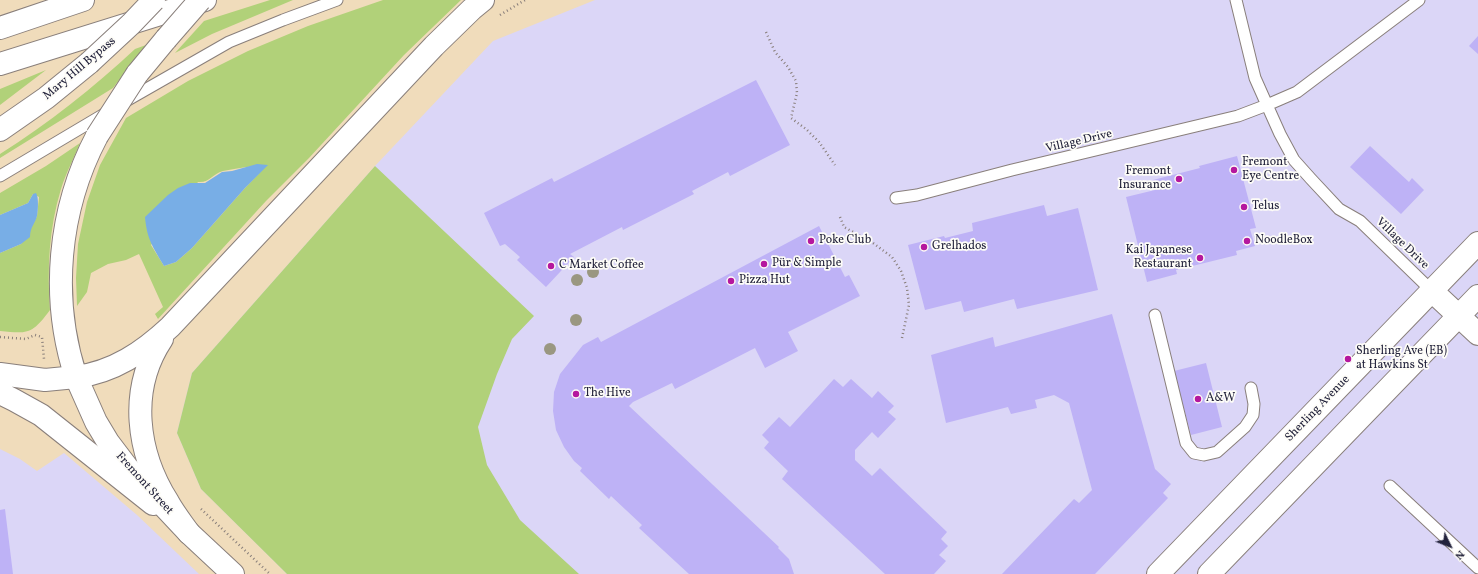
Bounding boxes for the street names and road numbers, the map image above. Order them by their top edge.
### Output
street label: Mary Hill Bypass [41,34,119,104]
street label: Village Drive [1044,127,1114,157]
street label: Village Drive [1373,215,1431,273]
street label: Sherling Avenue [1283,373,1353,445]
street label: Fremont Street [112,450,176,518]

